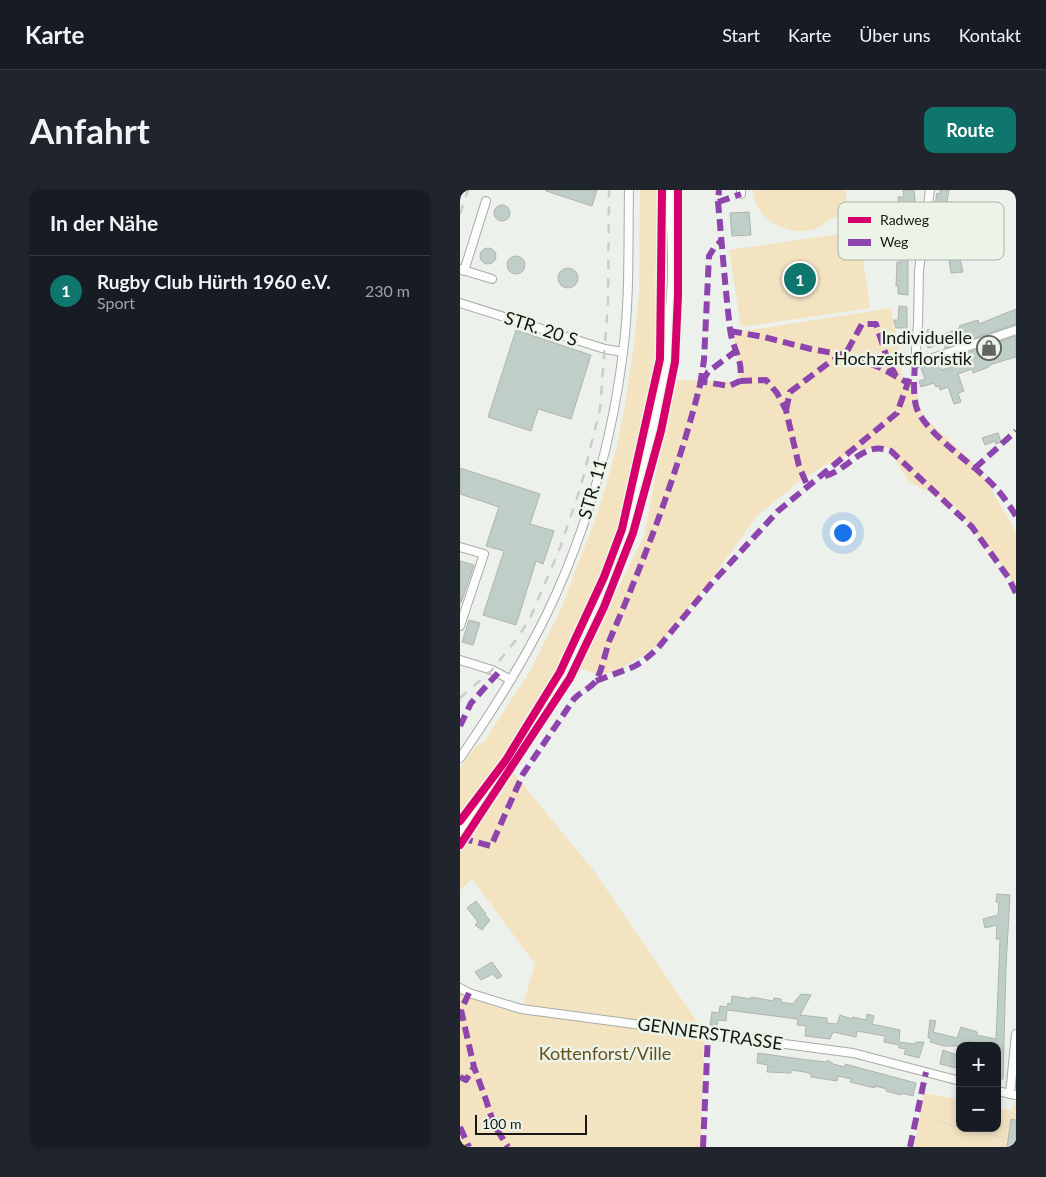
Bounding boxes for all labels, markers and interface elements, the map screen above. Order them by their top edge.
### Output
text: Karte [25,20,84,49]
text: Start [722,24,760,46]
text: Karte [788,24,831,46]
text: Über uns [859,24,931,46]
text: Kontakt [959,24,1021,46]
button: Route [924,107,1016,153]
text: Anfahrt [30,109,150,151]
legend [838,202,1004,260]
text: In der Nähe [50,210,158,235]
text: Radweg [880,211,929,228]
text: Weg [880,233,908,250]
pin: 1 [784,260,816,298]
text: Rugby Club Hürth 1960 e.V. [97,270,331,293]
text: 1 [61,281,71,300]
text: 230 m [365,281,410,300]
text: Sport [97,293,135,312]
street label: STR. 20 S [502,306,581,350]
place label: Individuelle Hochzeitsfloristik [834,326,973,369]
shop icon: Individuelle Hochzeitsfloristik [976,335,1002,361]
street label: STR. 11 [573,456,611,521]
your location [830,520,856,546]
street label: GENNERSTRASSE [636,1012,784,1054]
park label: Kottenforst/Ville [539,1042,671,1064]
map controls [956,1042,1001,1132]
button: + [956,1042,1001,1087]
button: − [956,1087,1001,1132]
scale bar [475,1112,588,1135]
text: 100 m [482,1115,521,1132]

